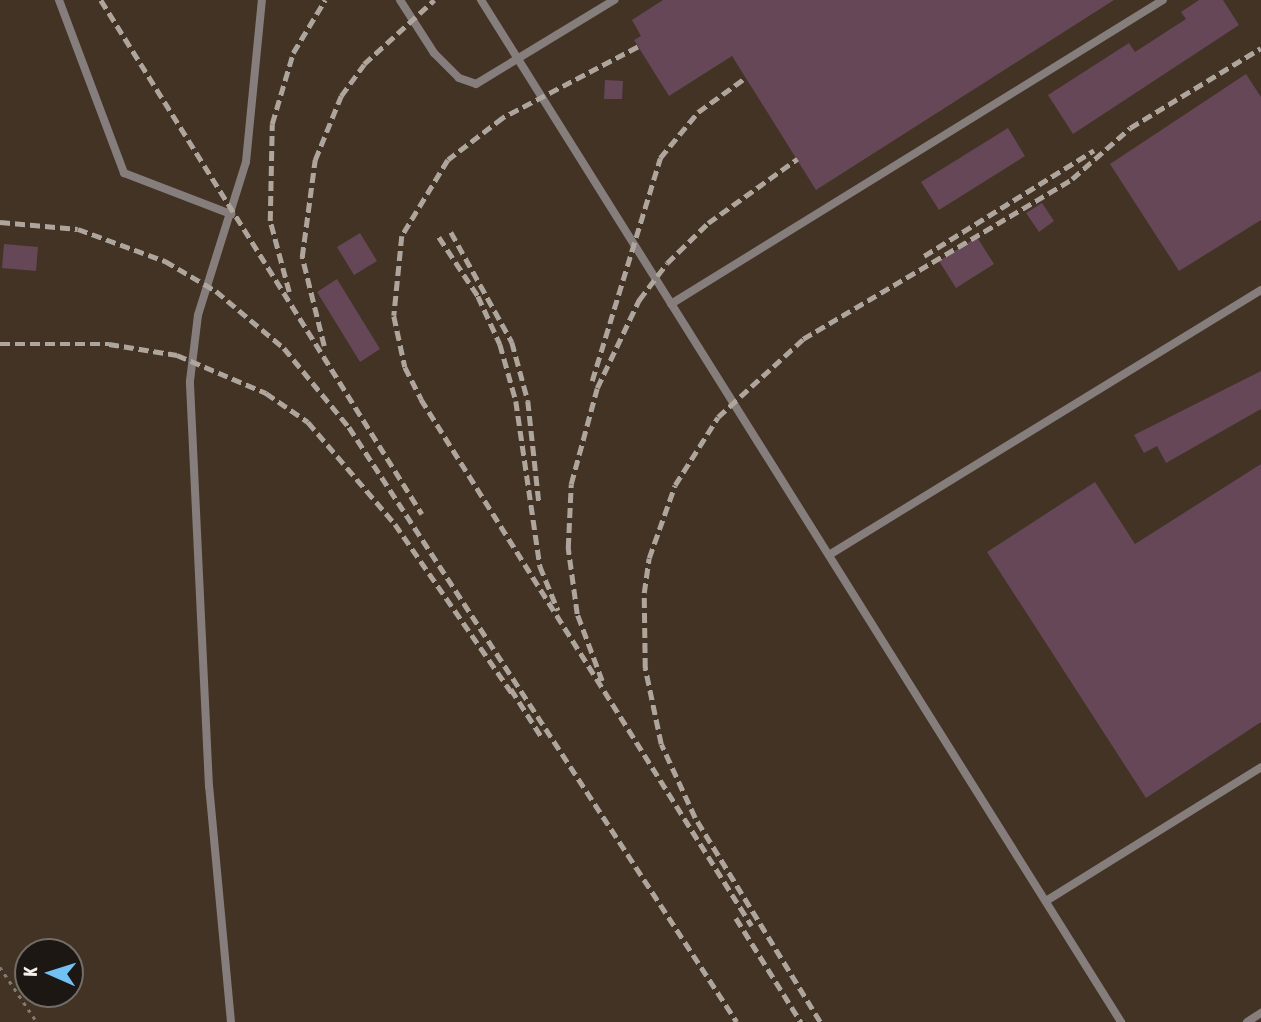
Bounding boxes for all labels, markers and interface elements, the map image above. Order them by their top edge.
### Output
north arrow [14,938,84,1008]
text: K [19,967,41,977]

